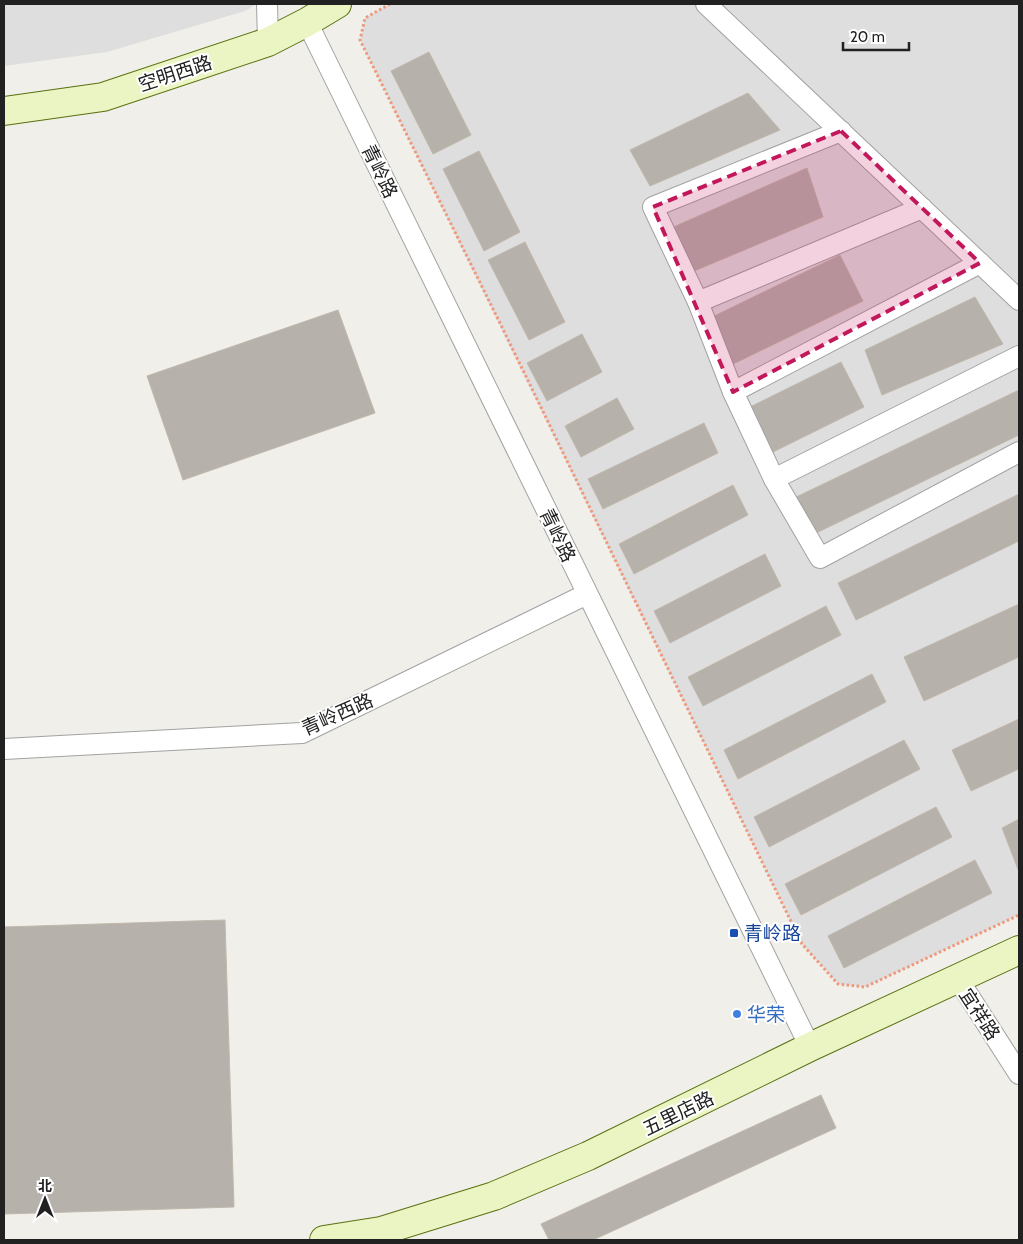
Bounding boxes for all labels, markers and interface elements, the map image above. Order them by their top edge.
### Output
scale bar [843,20,909,52]
text: 20 m [850,28,885,46]
street label: 空明西路 [135,51,215,96]
street label: 青岭路 [357,141,402,202]
street label: 青岭路 [535,505,580,566]
street label: 青岭西路 [298,688,377,740]
place label: 青岭路 [744,922,801,945]
marker: 青岭路 [728,927,740,939]
street label: 宜祥路 [954,984,1005,1044]
place label: 华荣 [747,1003,785,1026]
marker: 华荣 [731,1008,743,1020]
street label: 五里店路 [639,1086,717,1140]
north arrow [20,1174,70,1224]
text: 北 [38,1177,52,1195]

